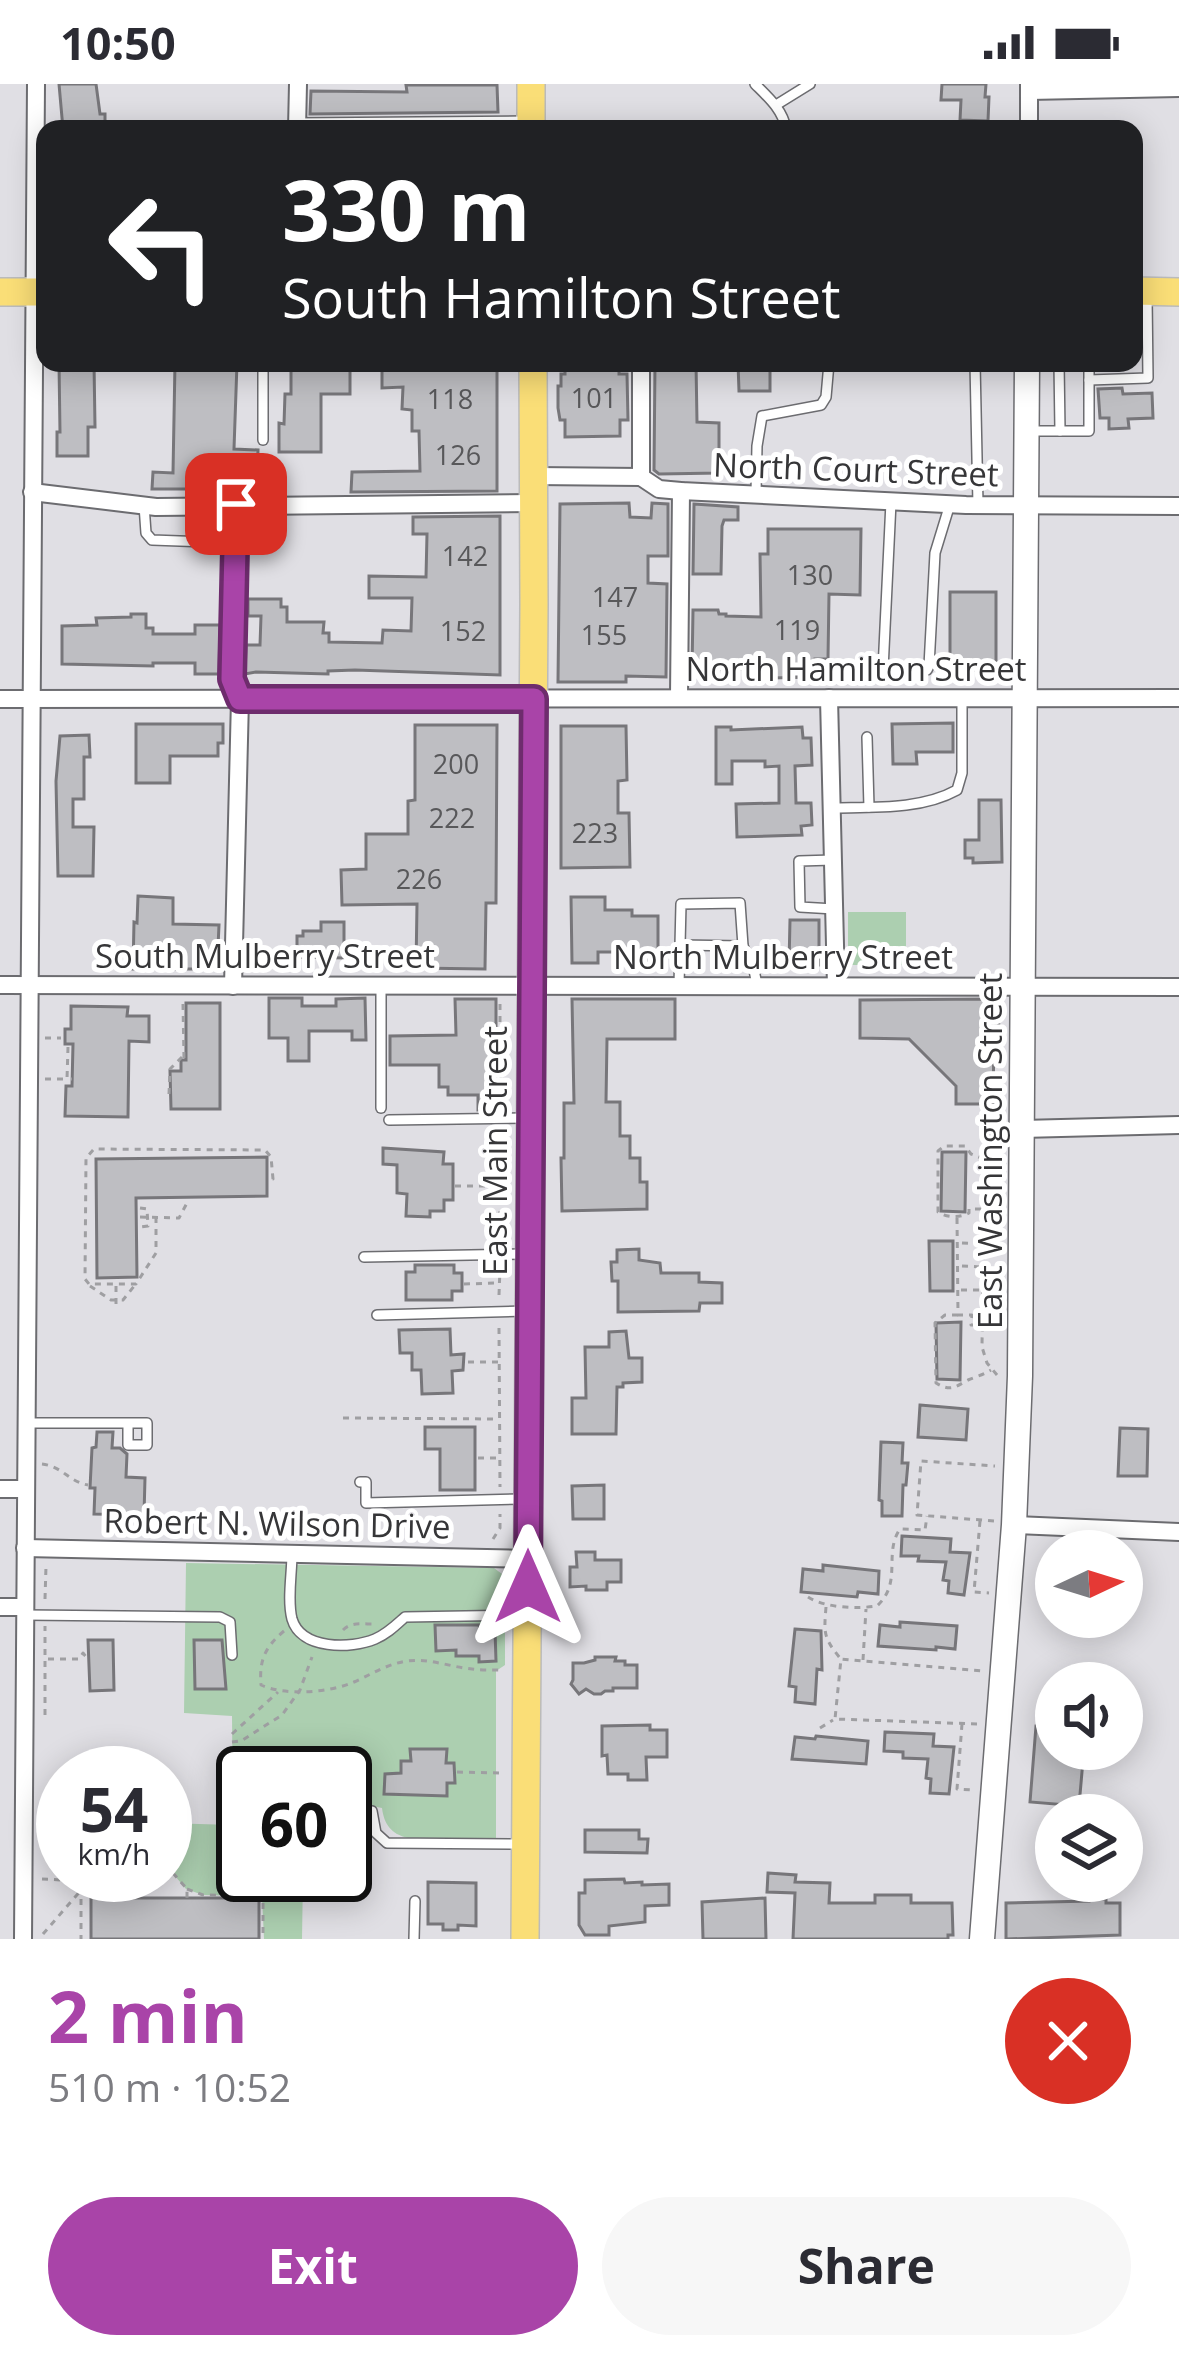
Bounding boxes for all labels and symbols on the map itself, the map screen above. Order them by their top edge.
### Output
house number: 101 [571,379,617,416]
house number: 118 [427,380,473,417]
house number: 126 [435,436,481,473]
street label: North Court Street [712,442,1000,496]
pin [185,453,287,555]
house number: 142 [442,537,488,574]
house number: 130 [787,556,833,593]
house number: 147 [592,578,638,615]
house number: 119 [774,611,820,648]
house number: 152 [440,612,486,649]
house number: 155 [581,616,627,653]
street label: North Hamilton Street [685,646,1027,691]
house number: 200 [433,745,479,782]
house number: 222 [429,799,475,836]
house number: 223 [572,814,618,851]
house number: 226 [396,860,442,897]
street label: South Mulberry Street [95,933,435,978]
street label: North Mulberry Street [613,934,953,979]
street label: East Washington Street [967,973,1012,1329]
street label: East Main Street [472,1026,517,1276]
street label: Robert N. Wilson Drive [103,1497,451,1549]
position arrow [465,1524,591,1650]
north arrow [1035,1530,1143,1638]
speed limit sign: 60 [216,1746,372,1902]

